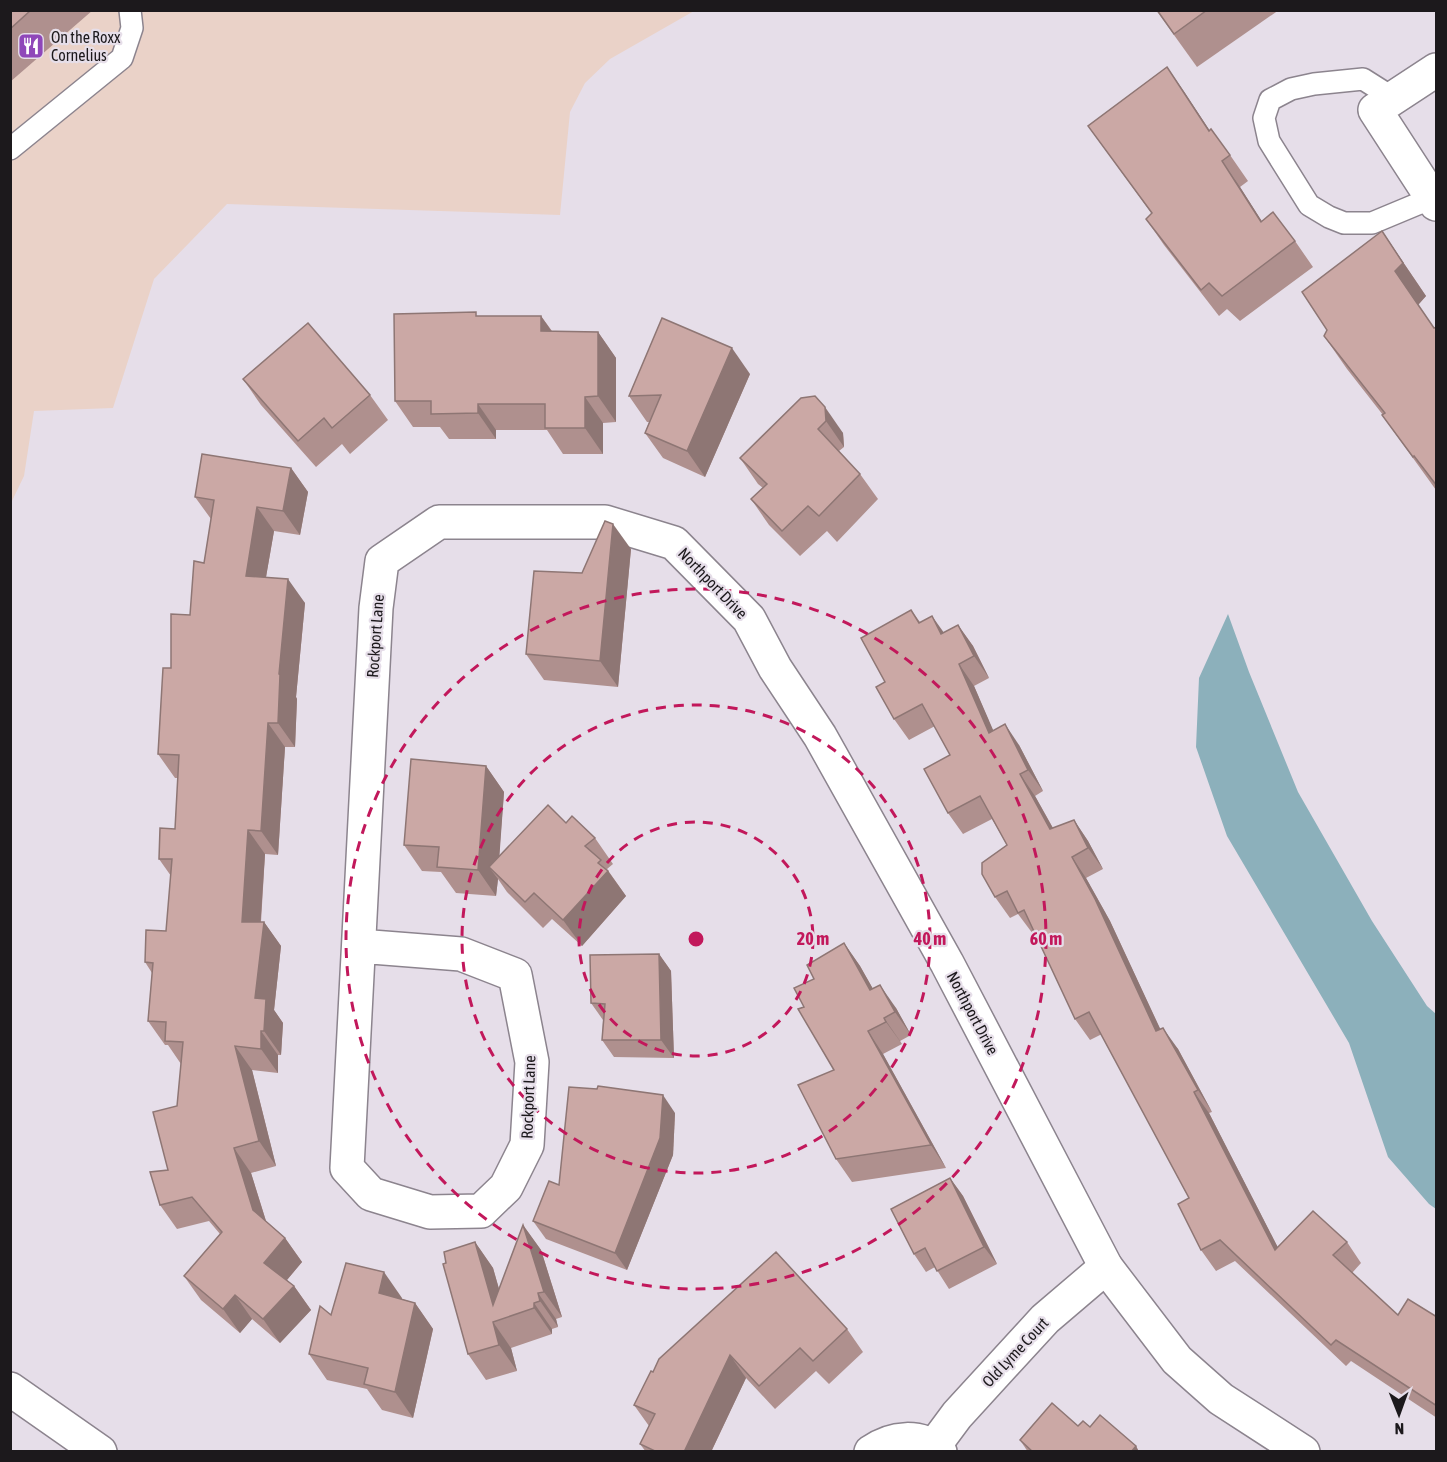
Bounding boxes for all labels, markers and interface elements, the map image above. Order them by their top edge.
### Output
place label: On the Roxx Cornelius [51,28,121,64]
restaurant icon: On the Roxx Cornelius [16,31,46,61]
street label: Northport Drive [674,544,751,623]
street label: Rockport Lane [363,594,388,678]
text: 20 m [797,928,829,949]
text: 40 m [913,928,946,949]
text: 60 m [1030,928,1062,949]
centre of rings [686,929,706,949]
street label: Northport Drive [943,968,1002,1058]
street label: Rockport Lane [518,1055,539,1139]
street label: Old Lyme Court [978,1313,1053,1391]
north arrow [1369,1384,1429,1444]
text: N [1394,1420,1404,1438]

